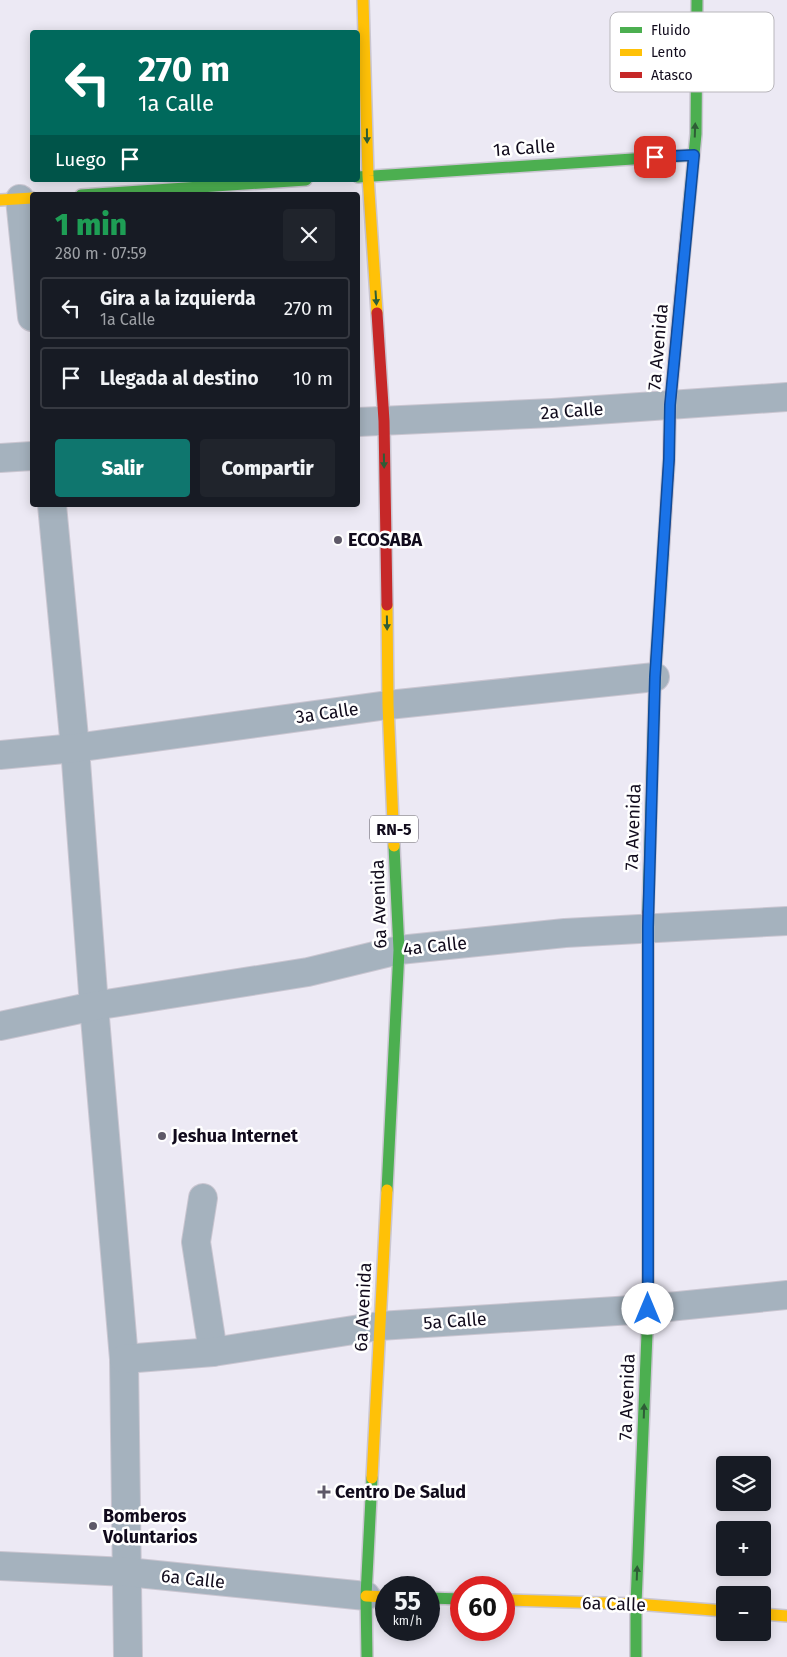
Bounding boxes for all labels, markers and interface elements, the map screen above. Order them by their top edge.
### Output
legend [610,12,774,92]
text: Fluido [651,22,690,39]
text: Lento [651,44,686,61]
text: 270 m [138,48,230,90]
icon: left [55,50,120,115]
text: Atasco [651,67,693,84]
text: 1a Calle [138,90,214,117]
one-way arrow [692,122,700,138]
one-way arrow [363,128,371,144]
street label: 1a Calle [492,135,556,161]
pin [634,136,676,178]
icon: arrive [641,143,669,171]
icon: arrive [116,145,144,173]
text: Luego [55,148,106,171]
text: 1 min [55,207,127,243]
button: close [283,209,335,261]
text: 280 m · 07:59 [55,244,147,263]
text: Gira a la izquierda [100,287,256,310]
one-way arrow [372,291,380,307]
icon: left [57,294,85,322]
text: 270 m [284,297,333,320]
street label: 7a Avenida [643,303,673,391]
text: 1a Calle [100,310,155,329]
icon: arrive [57,364,85,392]
text: Llegada al destino [100,367,259,390]
text: 10 m [293,367,333,390]
street label: 2a Calle [540,398,604,424]
button: Salir [55,439,190,497]
button: Compartir [200,439,335,497]
one-way arrow [380,453,388,469]
place label: ECOSABA [348,529,422,551]
marker: ECOSABA [332,534,344,546]
one-way arrow [383,615,391,631]
street label: 3a Calle [294,698,360,728]
street label: 7a Avenida [620,783,646,871]
road number: RN-5 [370,816,418,842]
street label: 6a Avenida [366,859,392,949]
street label: 4a Calle [402,932,468,960]
place label: Jeshua Internet [171,1125,299,1147]
marker: Jeshua Internet [156,1130,168,1142]
street label: 6a Avenida [350,1262,376,1352]
position arrow [621,1282,673,1334]
street label: 5a Calle [423,1308,487,1334]
street label: 7a Avenida [614,1353,640,1441]
one-way arrow [640,1403,648,1419]
map controls [716,1456,771,1641]
button: layers [716,1456,771,1511]
place label: Centro De Salud [335,1481,466,1503]
marker: Centro De Salud [317,1485,331,1499]
place label: Bomberos Voluntarios [102,1505,198,1548]
marker: Bomberos Voluntarios [87,1520,99,1532]
button: + [716,1521,771,1576]
street label: 6a Calle [160,1565,226,1593]
one-way arrow [634,1565,642,1581]
speed limit sign: 60 [450,1576,515,1641]
button: − [716,1586,771,1641]
text: 55 [394,1587,421,1617]
street label: 6a Calle [582,1592,646,1616]
text: km/h [393,1614,422,1628]

